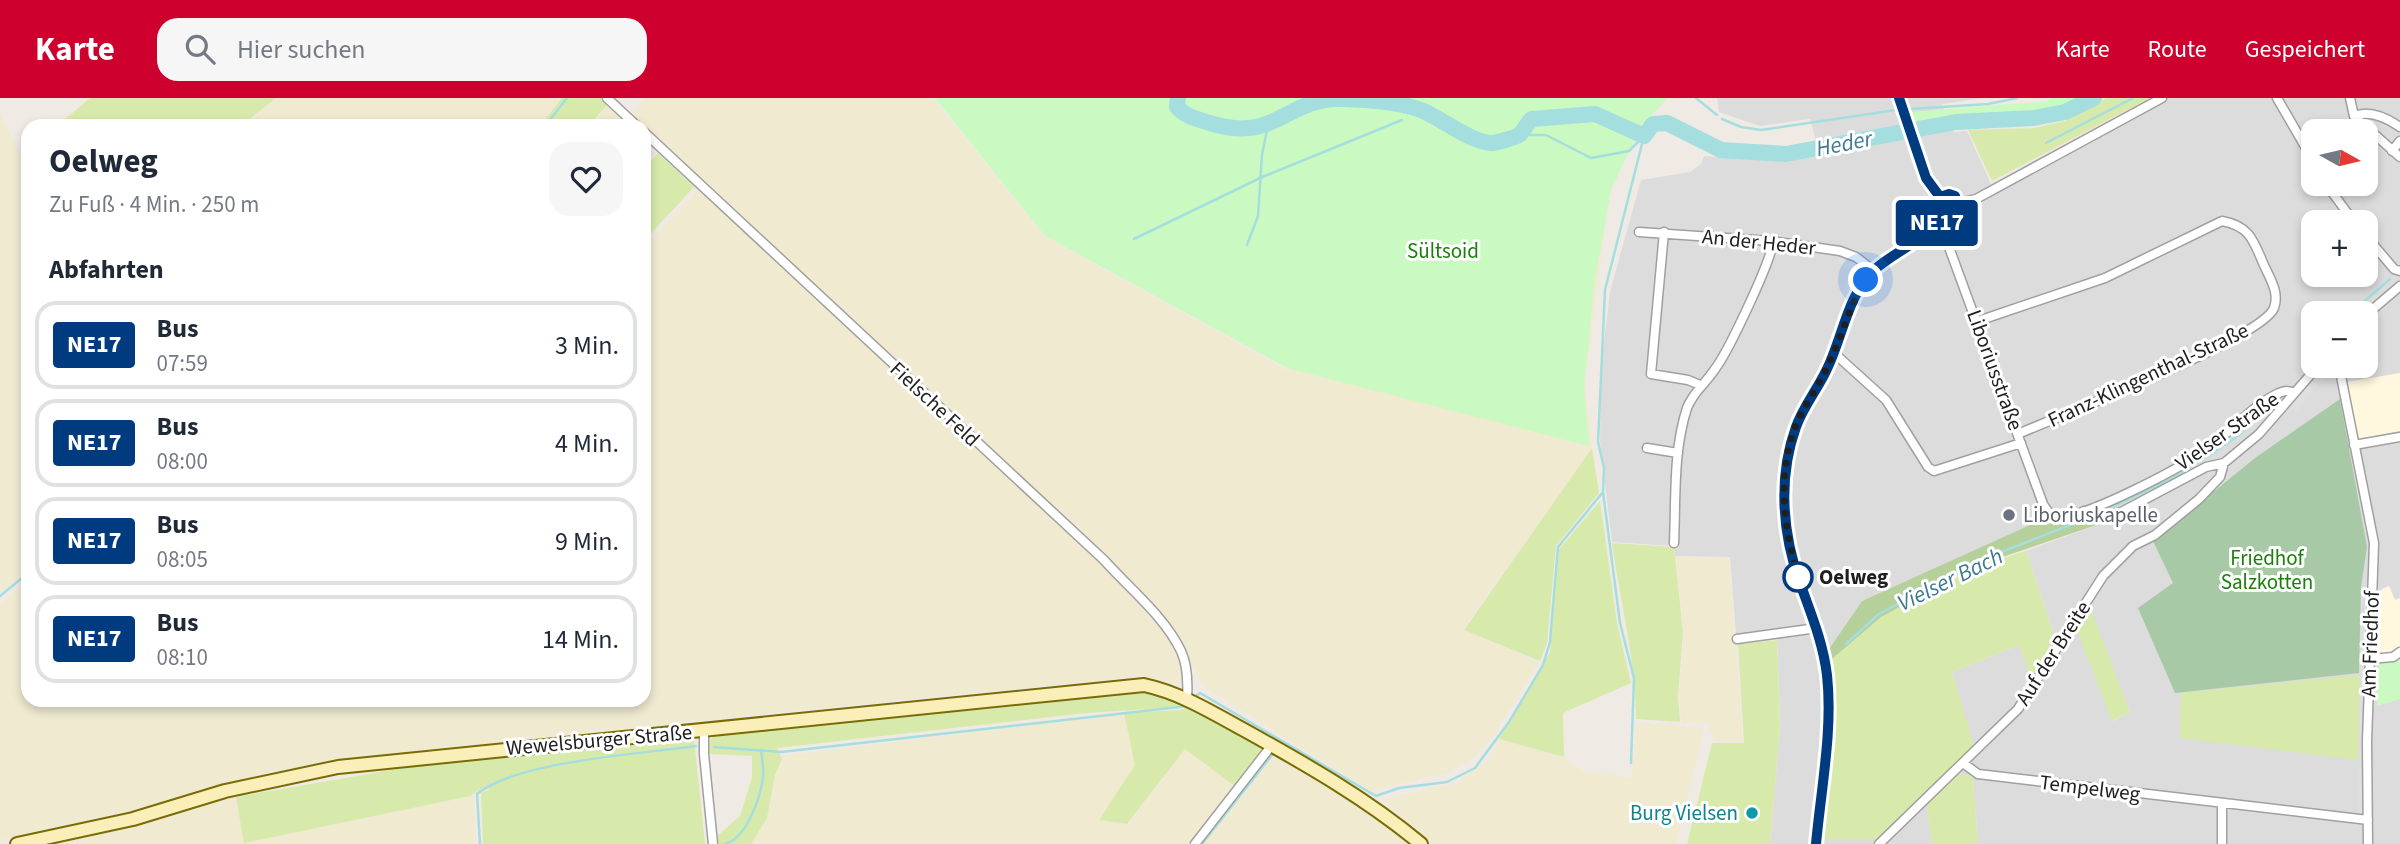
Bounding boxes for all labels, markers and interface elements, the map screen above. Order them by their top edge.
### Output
search box [157,18,647,81]
text: Karte [35,26,115,73]
icon: search [181,30,219,68]
text: Hier suchen [237,31,366,68]
text: Karte [2056,32,2110,67]
text: Route [2148,32,2207,67]
text: Gespeichert [2245,32,2365,67]
north arrow [2301,119,2378,196]
map controls [2301,119,2378,378]
water label: Heder [1813,122,1876,165]
text: Oelweg [49,138,158,185]
button: heart [549,142,623,216]
text: Zu Fuß · 4 Min. · 250 m [49,188,259,221]
line badge: NE17 [1888,200,1986,246]
text: NE17 [1910,205,1964,240]
button: + [2301,210,2378,287]
street label: An der Heder [1701,221,1818,263]
park label: Sültsoid [1407,236,1479,266]
text: Abfahrten [49,251,164,288]
your location [1848,262,1883,297]
button: − [2301,301,2378,378]
street label: Liboriusstraße [1959,305,2031,435]
text: Bus [156,310,199,347]
street label: Franz-Klingenthal-Straße [2043,315,2253,435]
text: NE17 [67,327,121,362]
text: 3 Min. [555,327,619,364]
text: 07:59 [156,347,208,380]
street label: Fielsche Feld [883,354,987,454]
street label: Vielser Straße [2169,384,2285,478]
text: Bus [156,408,199,445]
text: NE17 [67,425,121,460]
text: 4 Min. [555,425,619,462]
text: 08:00 [156,445,208,478]
place label: Liboriuskapelle [2023,500,2158,530]
text: Bus [156,506,199,543]
marker: Liboriuskapelle [2001,507,2017,523]
text: NE17 [67,523,121,558]
text: 9 Min. [555,523,619,560]
water label: Vielser Bach [1892,540,2009,619]
text: 08:05 [156,543,208,576]
park label: Friedhof Salzkotten [2221,543,2313,597]
marker: Oelweg [1783,562,1813,592]
place label: Oelweg [1819,562,1888,592]
street label: Am Friedhof [2353,589,2387,698]
street label: Auf der Breite [2008,595,2098,711]
text: Bus [156,604,199,641]
text: NE17 [67,621,121,656]
text: 14 Min. [542,621,619,658]
text: 08:10 [156,641,208,674]
street label: Wewelsburger Straße [505,717,693,763]
street label: Tempelweg [2038,767,2142,809]
place label: Burg Vielsen [1630,798,1738,828]
marker: Burg Vielsen [1744,805,1760,821]

